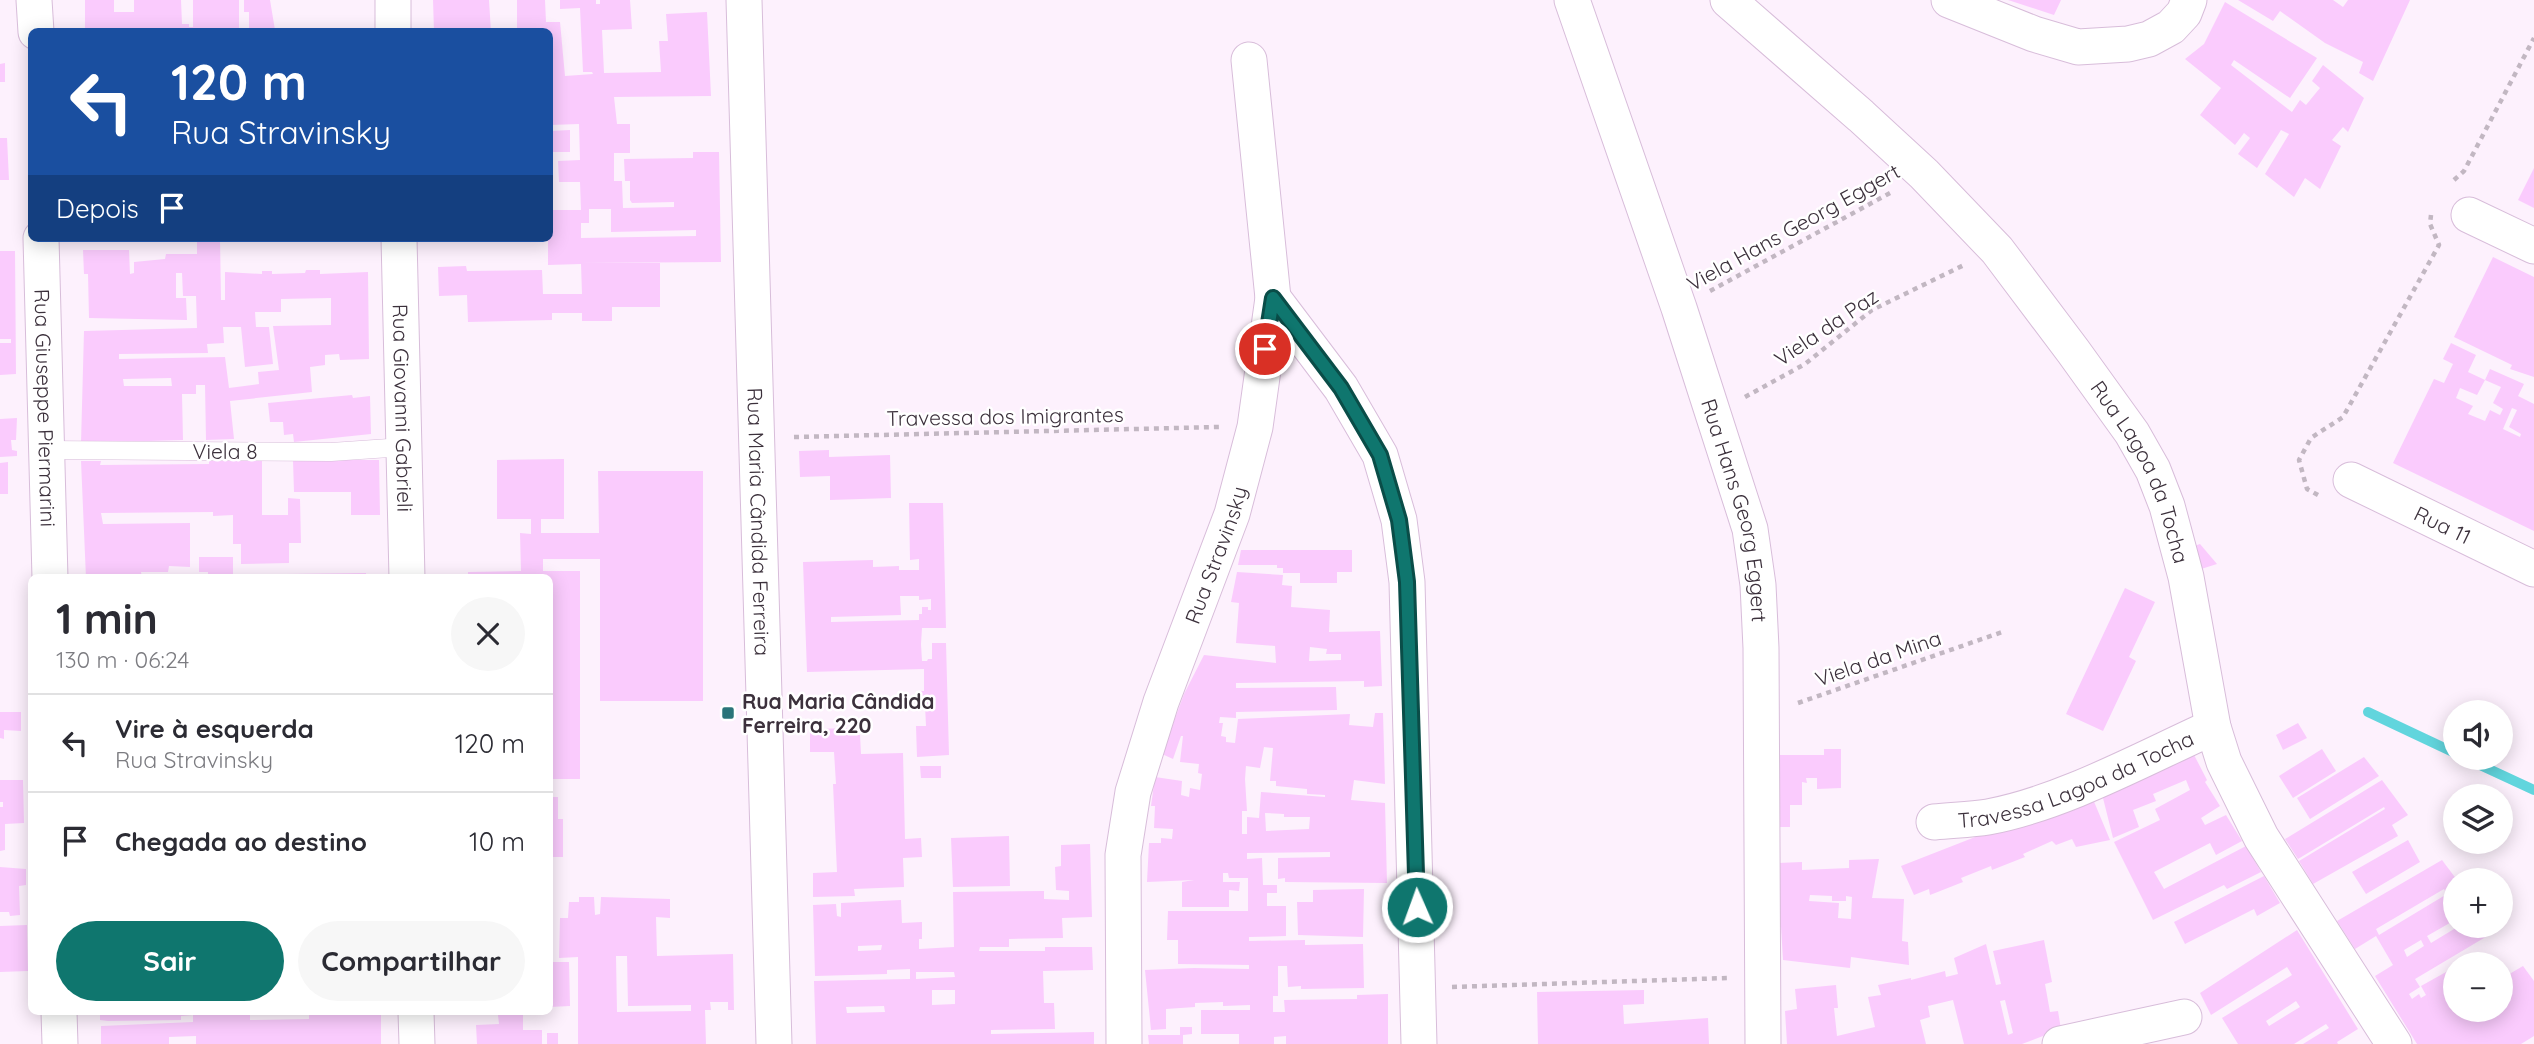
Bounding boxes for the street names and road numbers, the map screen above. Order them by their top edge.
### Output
street label: Viela Hans Georg Eggert [1682,158,1904,296]
street label: Viela da Paz [1769,283,1883,371]
street label: Rua Giuseppe Piermarini [29,288,62,527]
street label: Rua Giovanni Gabrieli [388,303,418,512]
street label: Rua Lagoa da Tocha [2085,375,2195,566]
street label: Rua Maria Cândida Ferreira [742,387,776,656]
street label: Rua Hans Georg Eggert [1696,395,1773,623]
street label: Travessa dos Imigrantes [886,401,1124,431]
street label: Viela 8 [193,438,257,464]
street label: Rua Stravinsky [1179,483,1252,627]
street label: Rua 11 [2410,500,2475,549]
street label: Viela da Mina [1812,624,1944,692]
street label: Travessa Lagoa da Tocha [1957,725,2198,833]

